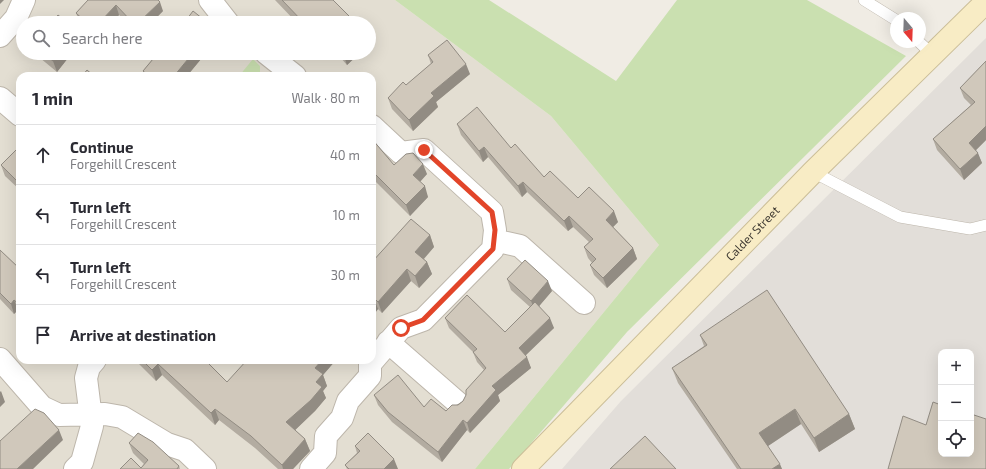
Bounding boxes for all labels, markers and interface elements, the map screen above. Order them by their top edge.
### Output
north arrow [890,12,926,48]
search box [16,16,376,60]
icon: search [30,27,52,49]
text: Search here [62,29,143,47]
text: 1 min [32,88,73,108]
text: Walk · 80 m [291,90,360,106]
text: Continue [70,138,133,156]
route end [415,141,433,159]
icon: ahead [32,144,54,166]
text: 40 m [330,147,360,163]
text: Forgehill Crescent [70,156,176,172]
text: Turn left [70,198,131,216]
street label: Calder Street [722,202,782,263]
icon: left [32,204,54,226]
text: 10 m [333,207,360,223]
text: Forgehill Crescent [70,216,176,232]
text: Turn left [70,258,131,276]
icon: left [32,264,54,286]
text: 30 m [331,267,360,283]
text: Forgehill Crescent [70,276,176,292]
route start [392,319,410,337]
icon: arrive [32,324,54,346]
text: Arrive at destination [70,326,216,344]
map controls [938,349,974,457]
button: + [938,349,974,385]
button: − [938,385,974,421]
button: locate [938,421,974,457]

